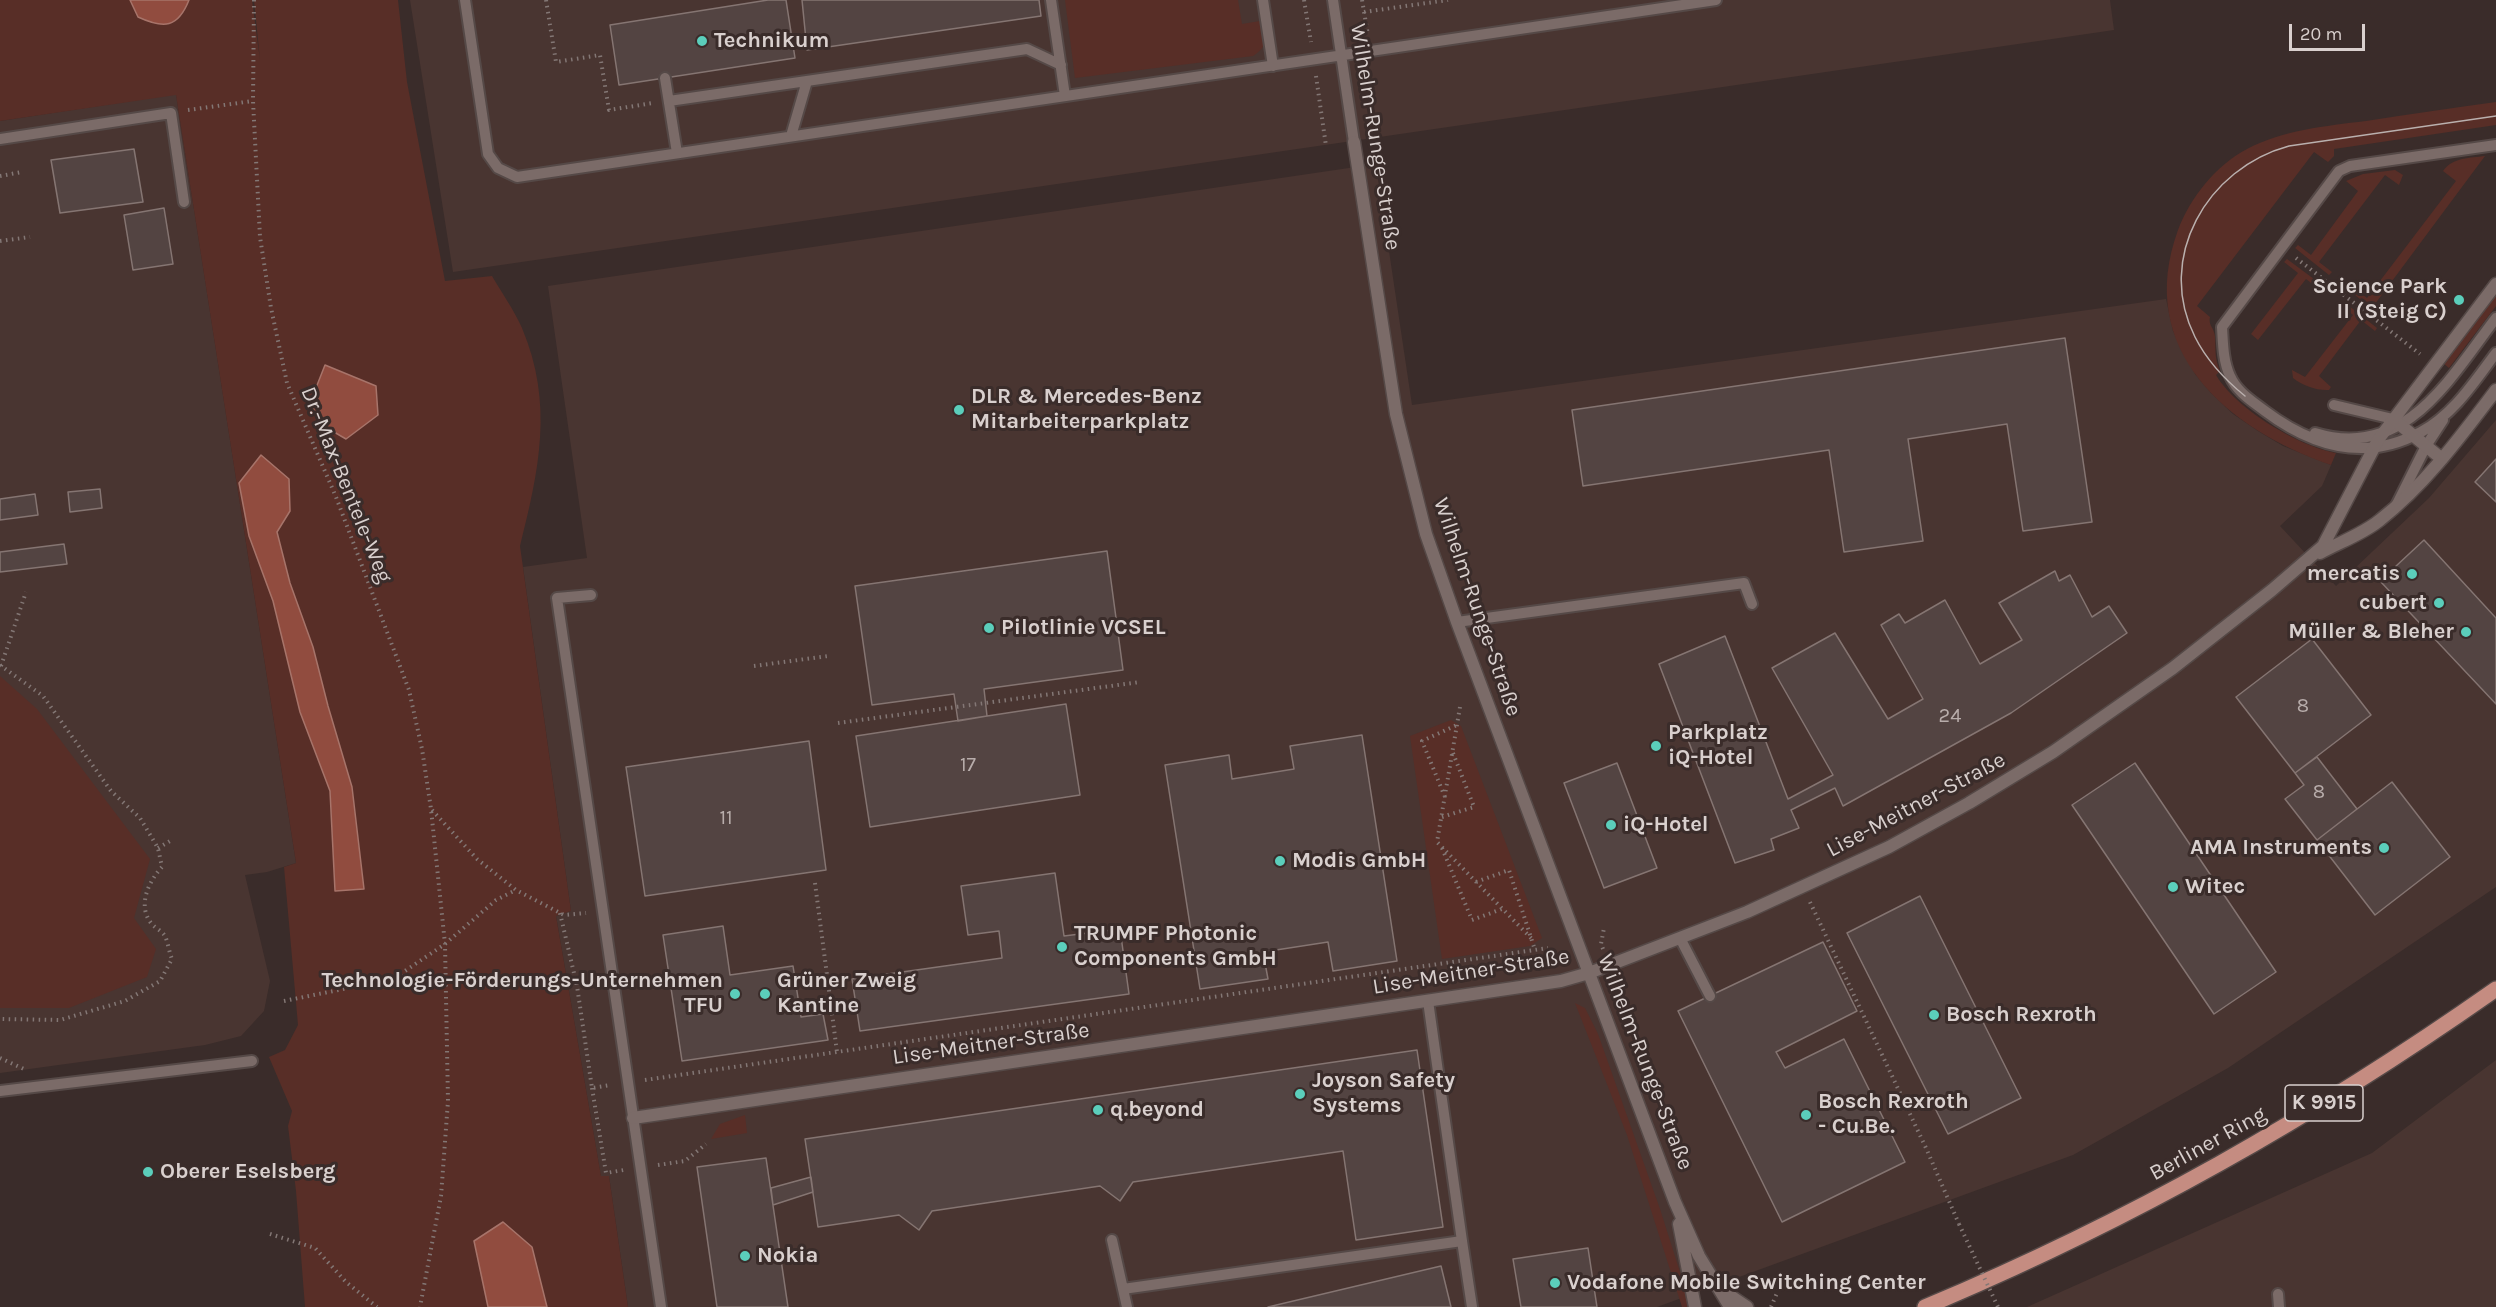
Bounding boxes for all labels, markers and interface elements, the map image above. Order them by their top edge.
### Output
scale bar [2292,12,2368,50]
street label: Wilhelm-Runge-Straße [1344,22,1406,252]
text: 20 m [2300,23,2342,45]
place label: Technikum [714,28,829,54]
marker: Technikum [695,34,709,48]
place label: Science Park II (Steig C) [2313,274,2447,326]
marker: Science Park II (Steig C) [2452,293,2466,307]
street label: Dr.-Max-Bentele-Weg [295,383,397,587]
place label: DLR & Mercedes-Benz Mitarbeiterparkplatz [971,384,1202,436]
marker: DLR & Mercedes-Benz Mitarbeiterparkplatz [952,403,966,417]
street label: Wilhelm-Runge-Straße [1427,494,1527,720]
place label: mercatis [2307,561,2400,587]
marker: mercatis [2405,567,2419,581]
place label: cubert [2359,590,2427,616]
marker: cubert [2432,596,2446,610]
place label: Pilotlinie VCSEL [1001,615,1166,641]
place label: Müller & Bleher [2288,619,2454,645]
marker: Pilotlinie VCSEL [982,621,996,635]
marker: Müller & Bleher [2459,625,2473,639]
house number: 8 [2297,694,2309,718]
house number: 24 [1939,704,1961,728]
place label: Parkplatz iQ-Hotel [1668,720,1768,772]
marker: Parkplatz iQ-Hotel [1649,739,1663,753]
street label: Lise-Meitner-Straße [1822,747,2010,863]
house number: 17 [960,753,976,777]
house number: 8 [2313,780,2325,804]
house number: 11 [719,806,733,830]
place label: iQ-Hotel [1623,812,1709,838]
marker: iQ-Hotel [1604,818,1618,832]
place label: AMA Instruments [2190,835,2372,861]
marker: AMA Instruments [2377,841,2391,855]
place label: Modis GmbH [1292,848,1426,874]
marker: Modis GmbH [1273,854,1287,868]
place label: Witec [2185,874,2245,900]
marker: Witec [2166,880,2180,894]
place label: TRUMPF Photonic Components GmbH [1074,921,1277,972]
marker: TRUMPF Photonic Components GmbH [1055,940,1069,954]
street label: Lise-Meitner-Straße [1371,943,1571,1001]
street label: Wilhelm-Runge-Straße [1592,950,1698,1174]
place label: Technologie-Förderungs-Unternehmen TFU [321,968,723,1020]
place label: Grüner Zweig Kantine [777,968,916,1020]
marker: Technologie-Förderungs-Unternehmen TFU [728,987,742,1001]
marker: Grüner Zweig Kantine [758,987,772,1001]
place label: Bosch Rexroth [1946,1002,2097,1028]
marker: Bosch Rexroth [1927,1008,1941,1022]
street label: Lise-Meitner-Straße [891,1017,1091,1071]
place label: Joyson Safety Systems [1312,1068,1455,1120]
road number: K 9915 [2285,1085,2363,1121]
marker: Joyson Safety Systems [1293,1087,1307,1101]
place label: Bosch Rexroth - Cu.Be. [1818,1089,1969,1140]
place label: q.beyond [1110,1097,1204,1123]
street label: Berliner Ring [2145,1101,2271,1187]
marker: q.beyond [1091,1103,1105,1117]
marker: Bosch Rexroth - Cu.Be. [1799,1108,1813,1122]
place label: Oberer Eselsberg [160,1159,336,1185]
marker: Oberer Eselsberg [141,1165,155,1179]
place label: Nokia [757,1243,818,1269]
marker: Nokia [738,1249,752,1263]
place label: Vodafone Mobile Switching Center [1567,1270,1926,1296]
marker: Vodafone Mobile Switching Center [1548,1276,1562,1290]

